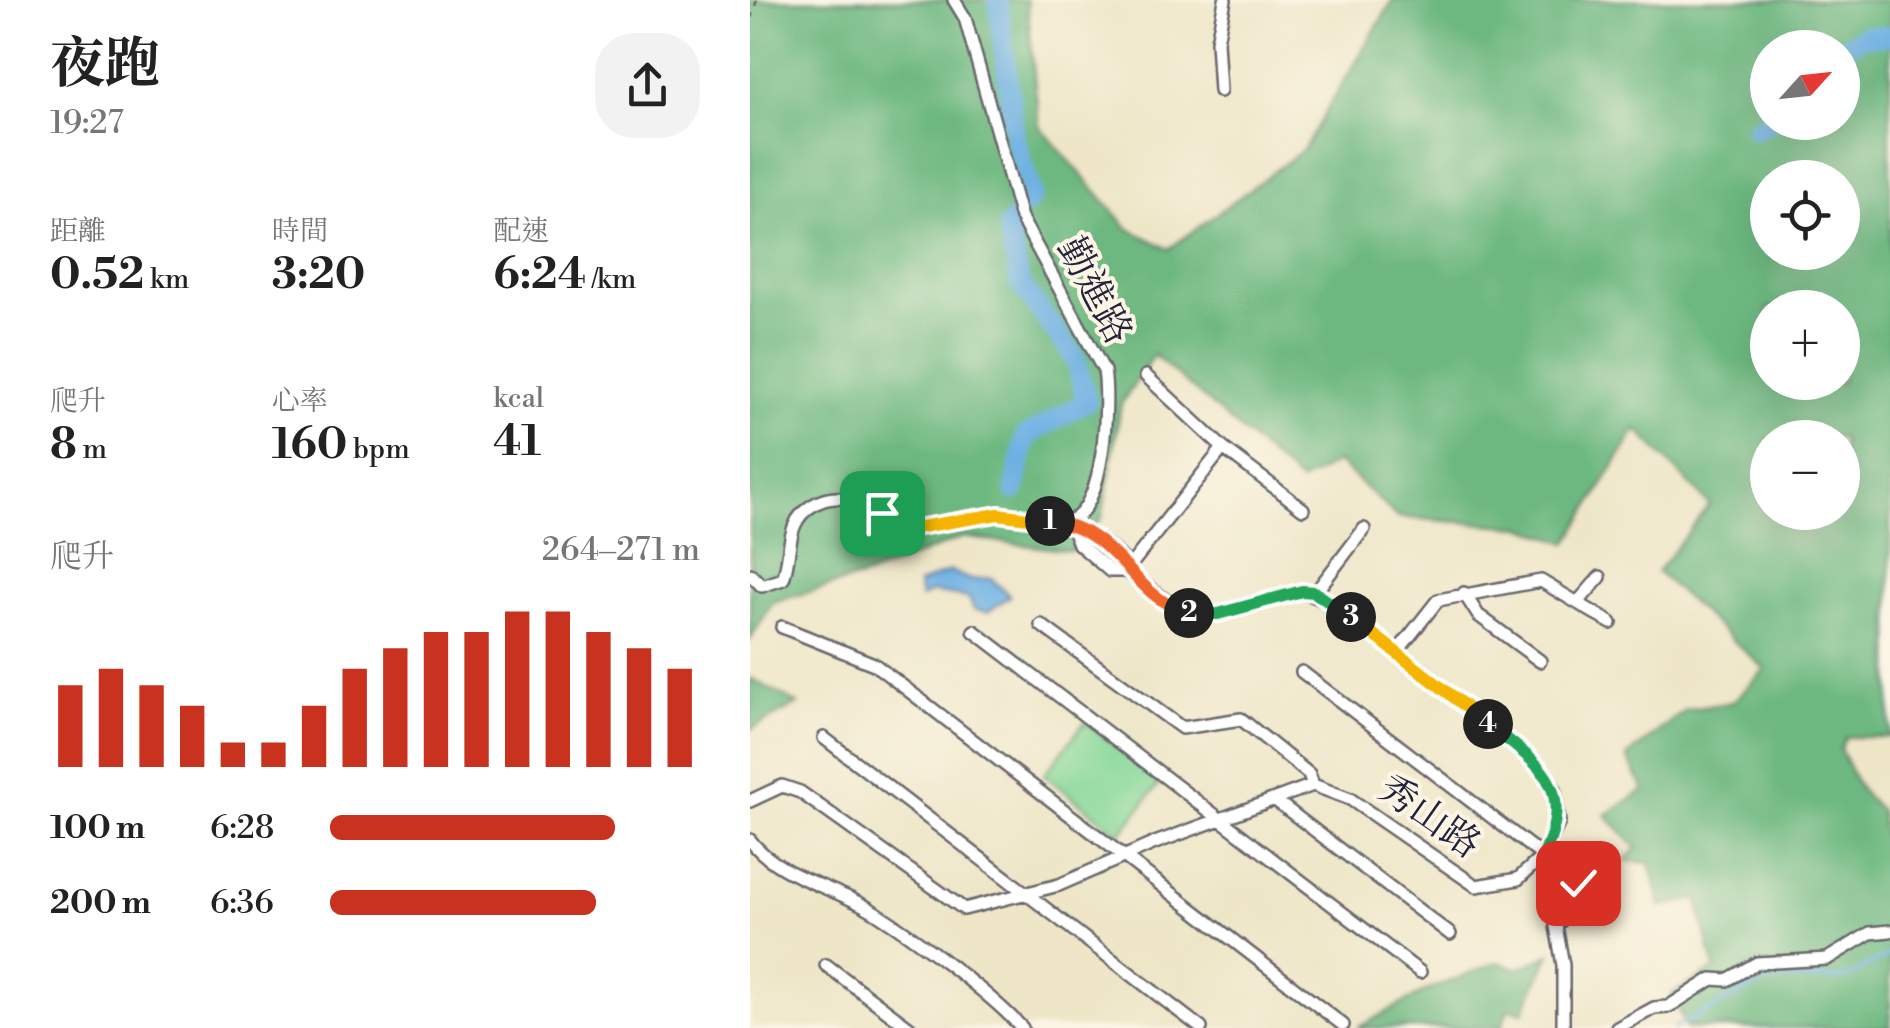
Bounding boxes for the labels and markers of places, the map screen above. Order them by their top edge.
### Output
pin [840,471,925,556]
pin: 1 [1025,496,1075,546]
pin: 2 [1164,588,1214,638]
pin: 3 [1326,592,1376,642]
pin: 4 [1463,699,1513,749]
pin [1536,841,1621,926]

